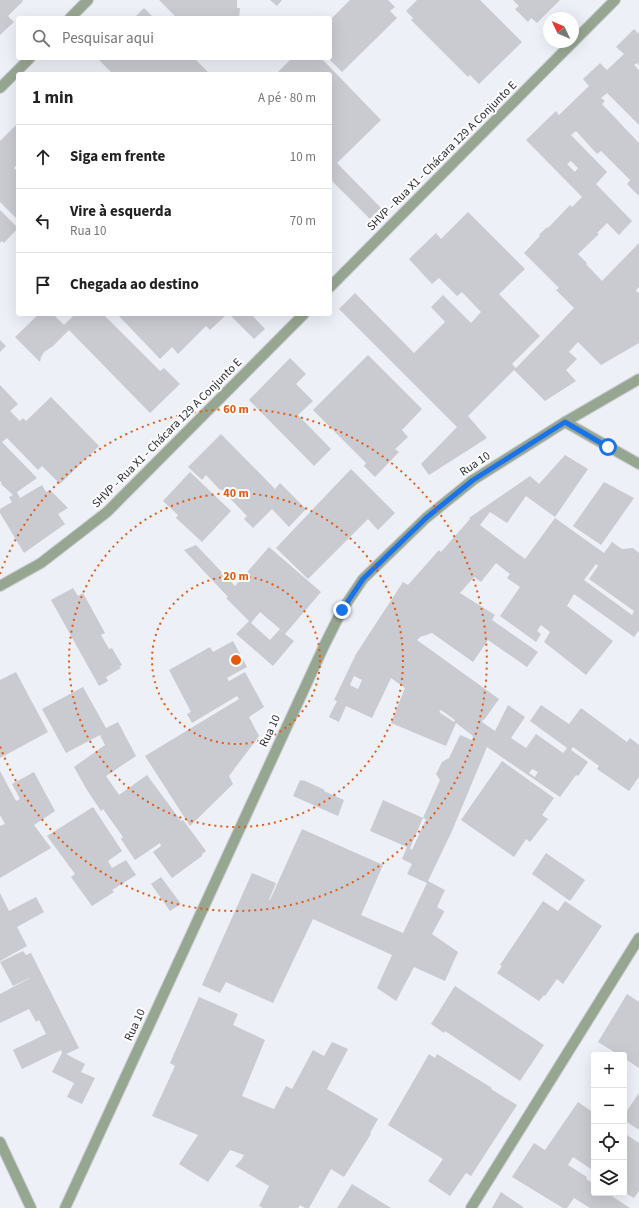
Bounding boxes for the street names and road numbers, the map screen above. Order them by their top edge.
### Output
street label: SHVP - Rua X1 - Chácara 129 A Conjunto E [363,77,521,235]
street label: SHVP - Rua X1 - Chácara 129 A Conjunto E [88,354,246,512]
street label: Rua 10 [456,448,494,480]
street label: Rua 10 [255,712,285,750]
street label: Rua 10 [120,1006,150,1044]

